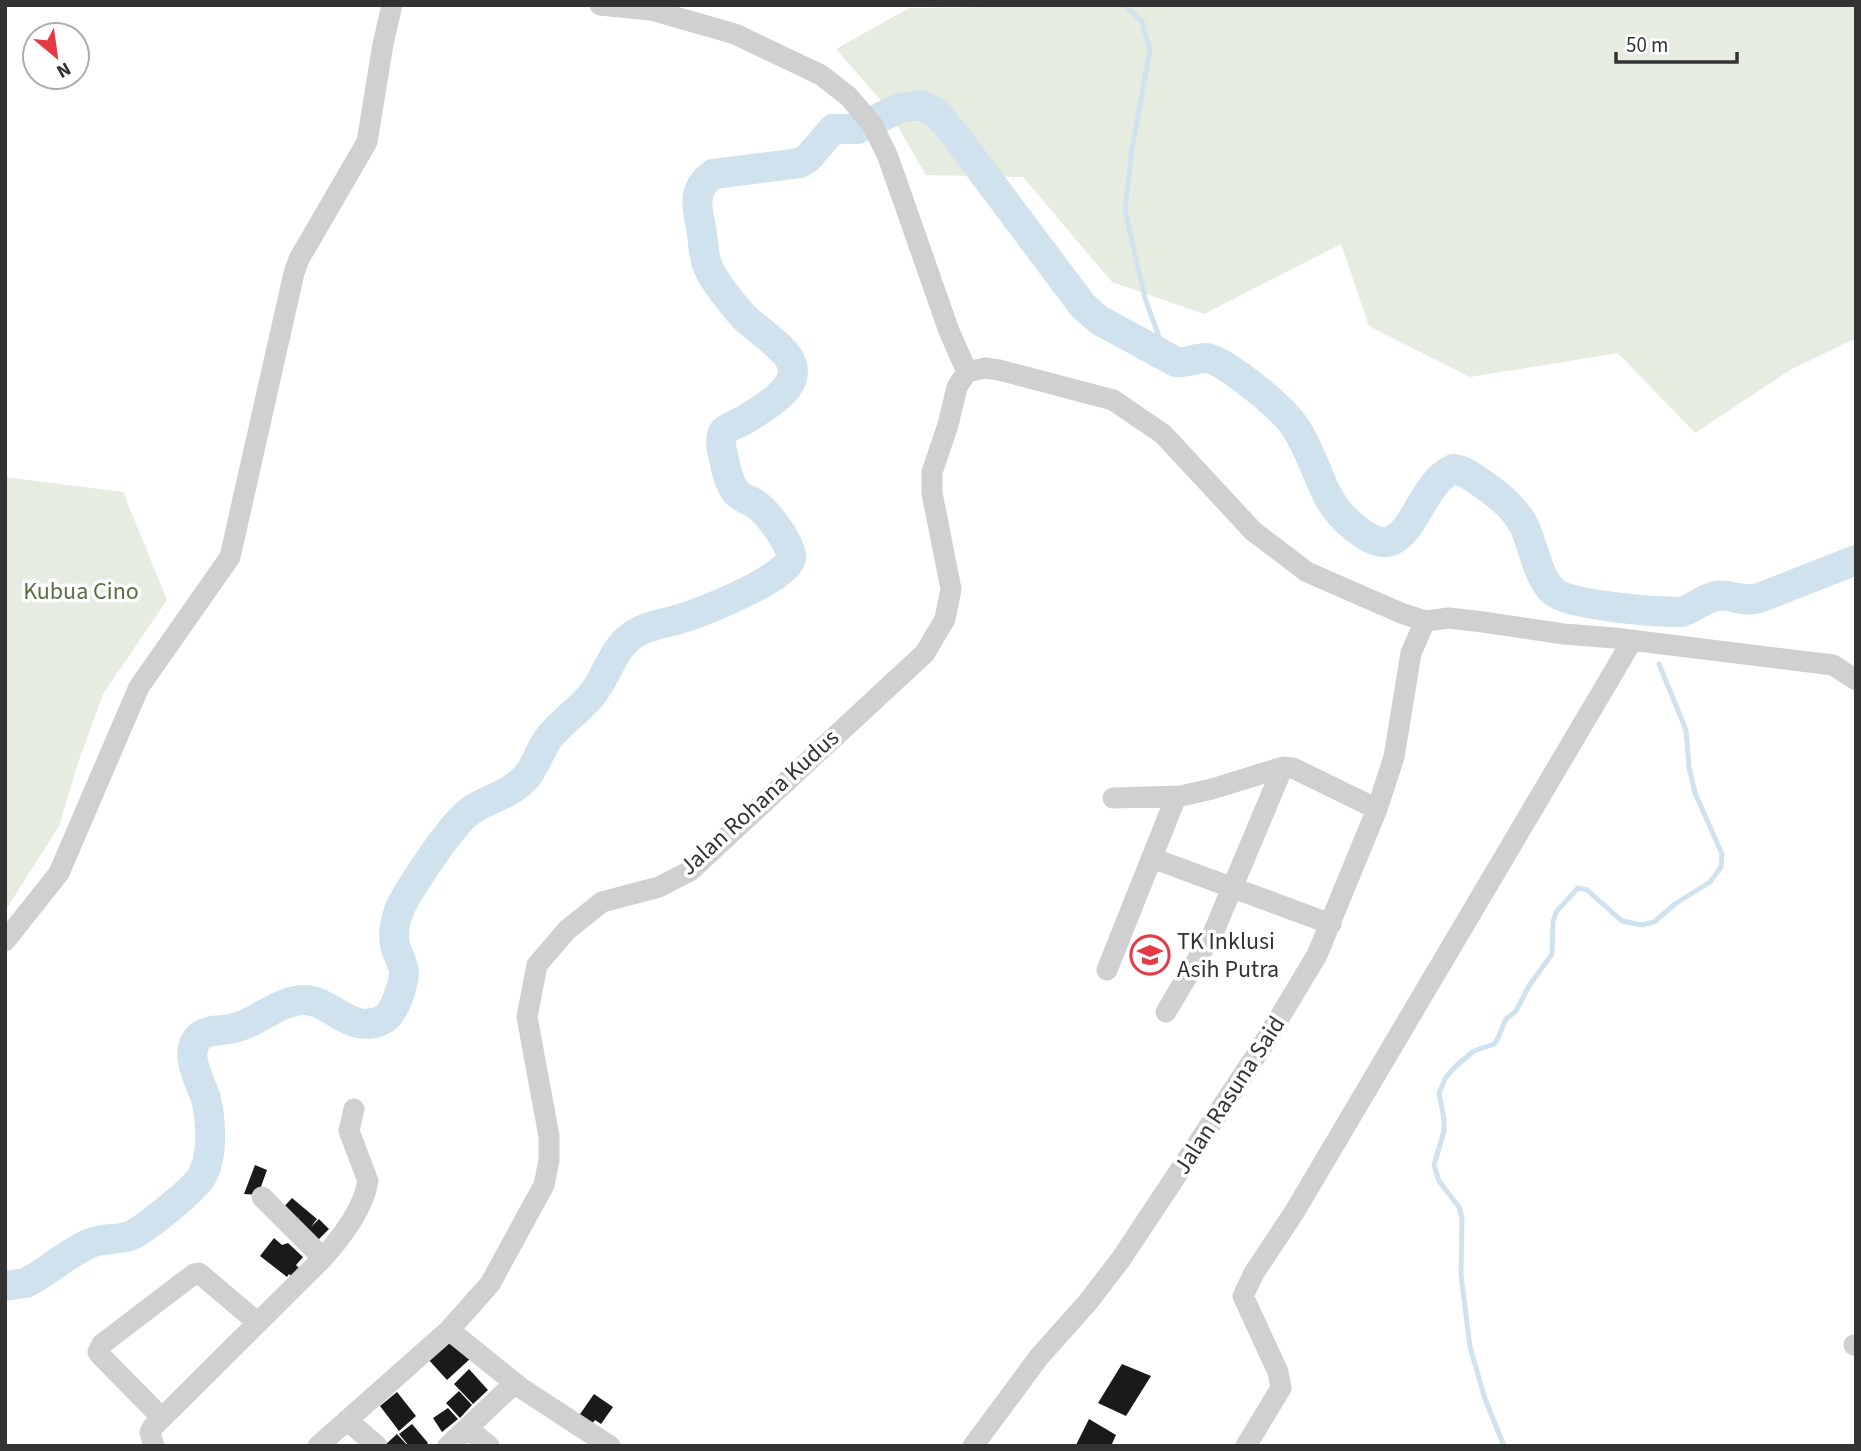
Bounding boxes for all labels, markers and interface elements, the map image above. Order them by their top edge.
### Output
north arrow [21,21,91,91]
scale bar [1616,21,1737,65]
text: 50 m [1626,30,1668,60]
text: N [51,55,76,84]
park label: Kubua Cino [23,574,139,609]
street label: Jalan Rohana Kudus [672,721,847,884]
place label: TK Inklusi Asih Putra [1177,924,1279,987]
school or university icon: TK Inklusi Asih Putra [1129,934,1171,976]
street label: Jalan Rasuna Said [1165,1009,1294,1181]

